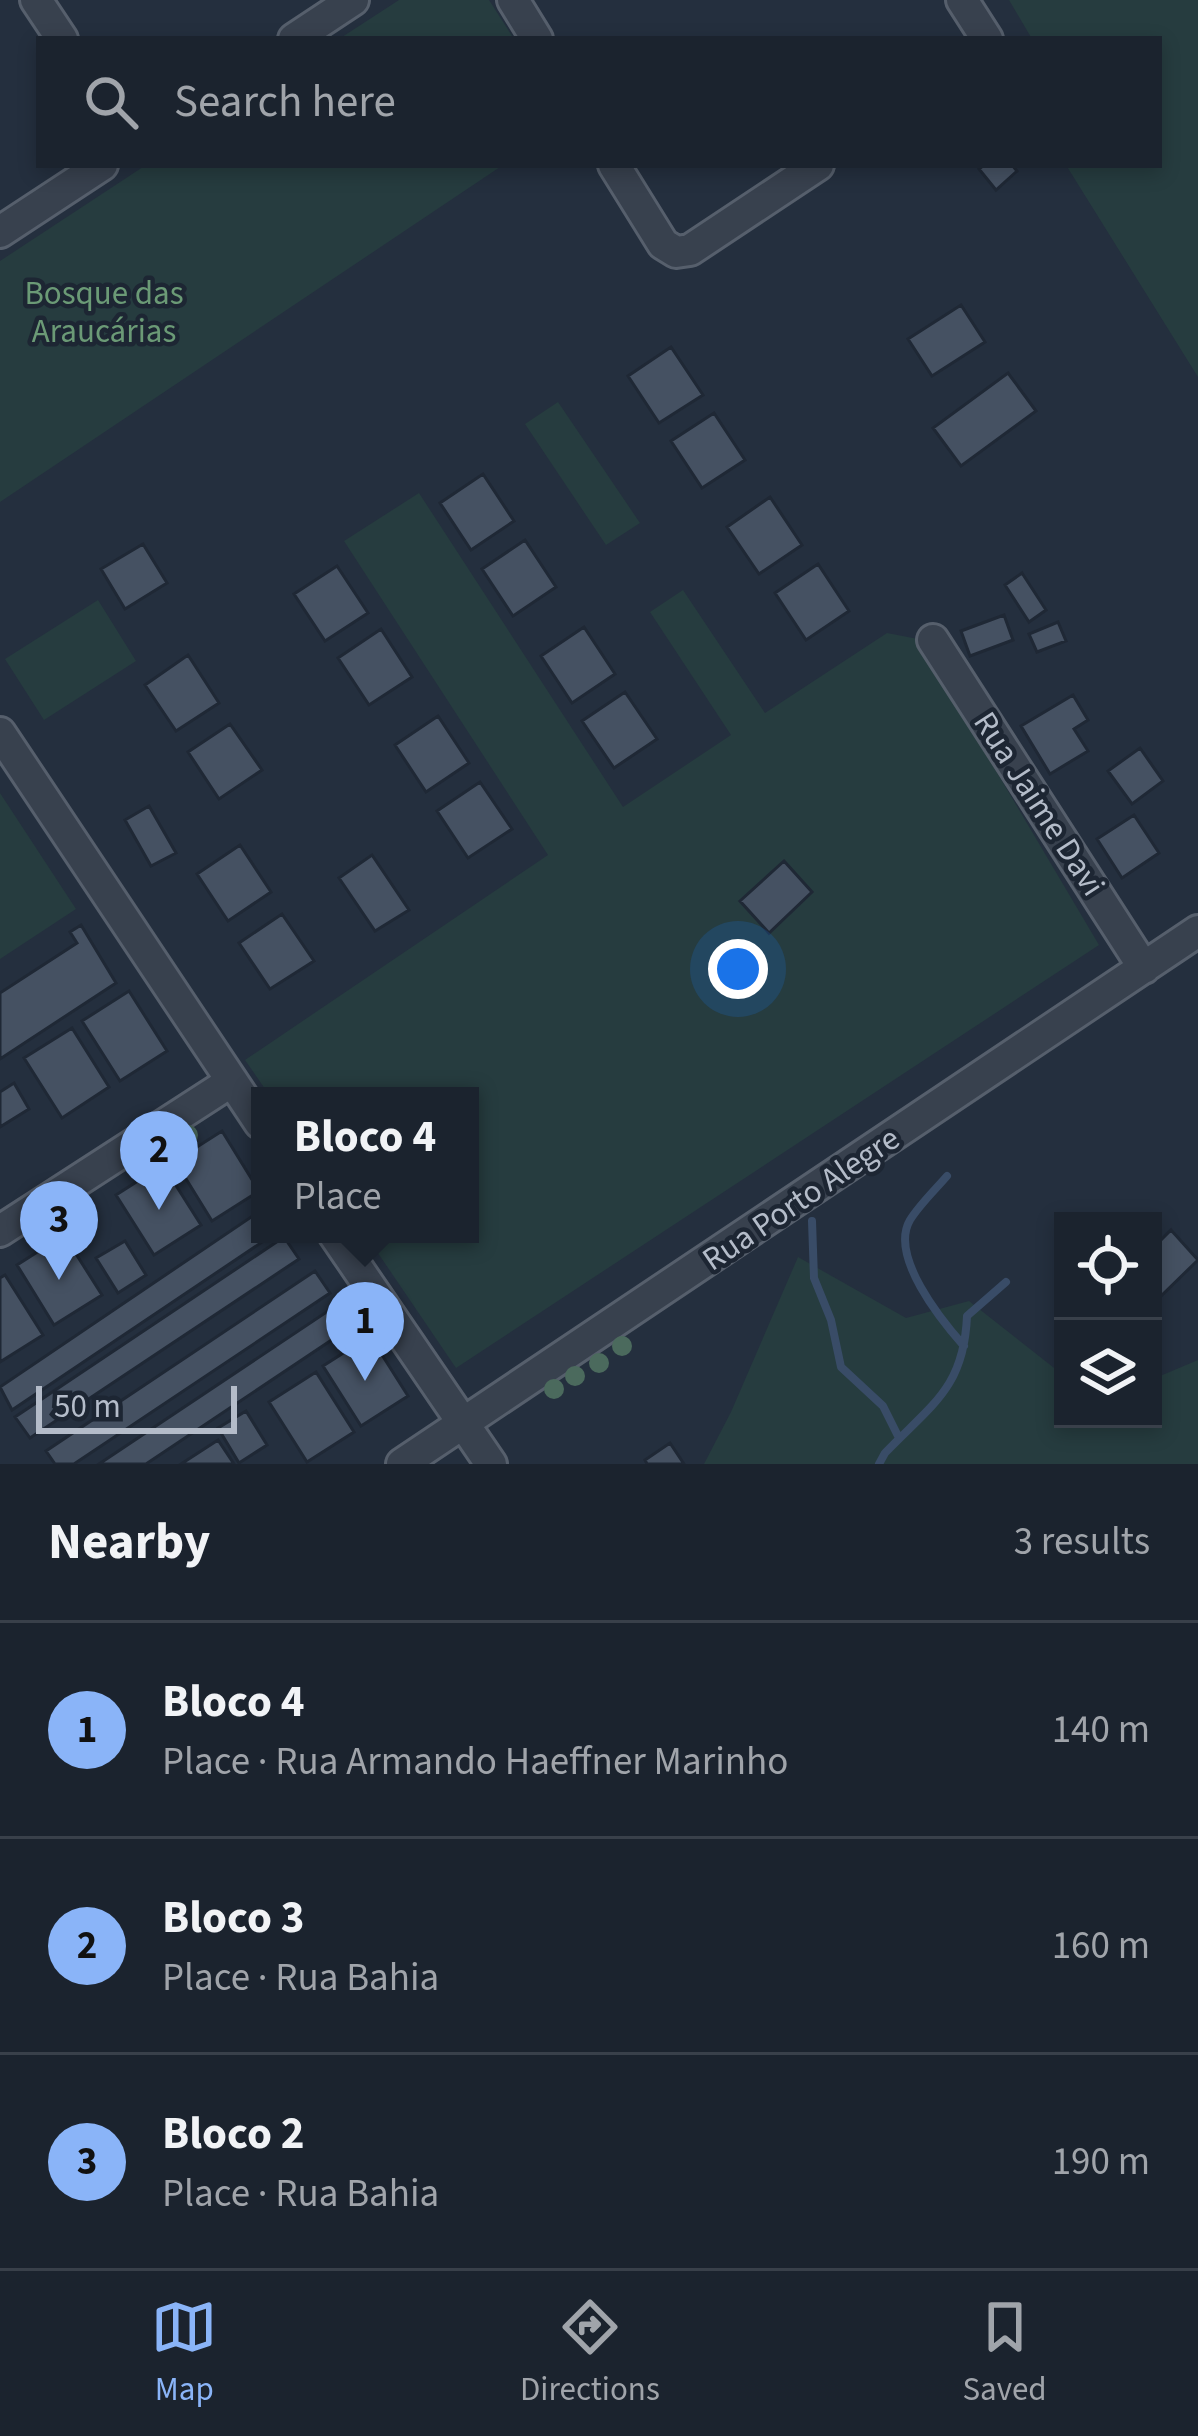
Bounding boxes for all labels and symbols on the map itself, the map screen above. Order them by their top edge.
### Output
park label: Bosque das Araucárias [24,270,184,355]
street label: Rua Jaime Davi [962,703,1116,905]
your location [708,939,768,999]
pin: 2 [120,1111,198,1210]
street label: Rua Porto Alegre [693,1116,909,1282]
pin: 3 [20,1181,98,1280]
pin: 1 [326,1282,404,1381]
scale bar [36,1380,237,1433]

